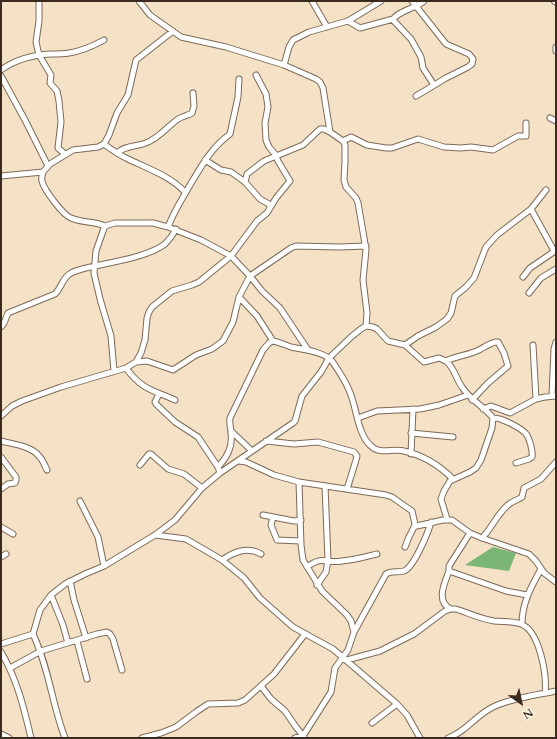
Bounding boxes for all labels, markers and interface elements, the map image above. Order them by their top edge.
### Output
north arrow [501,683,541,723]
text: N [520,705,536,722]

